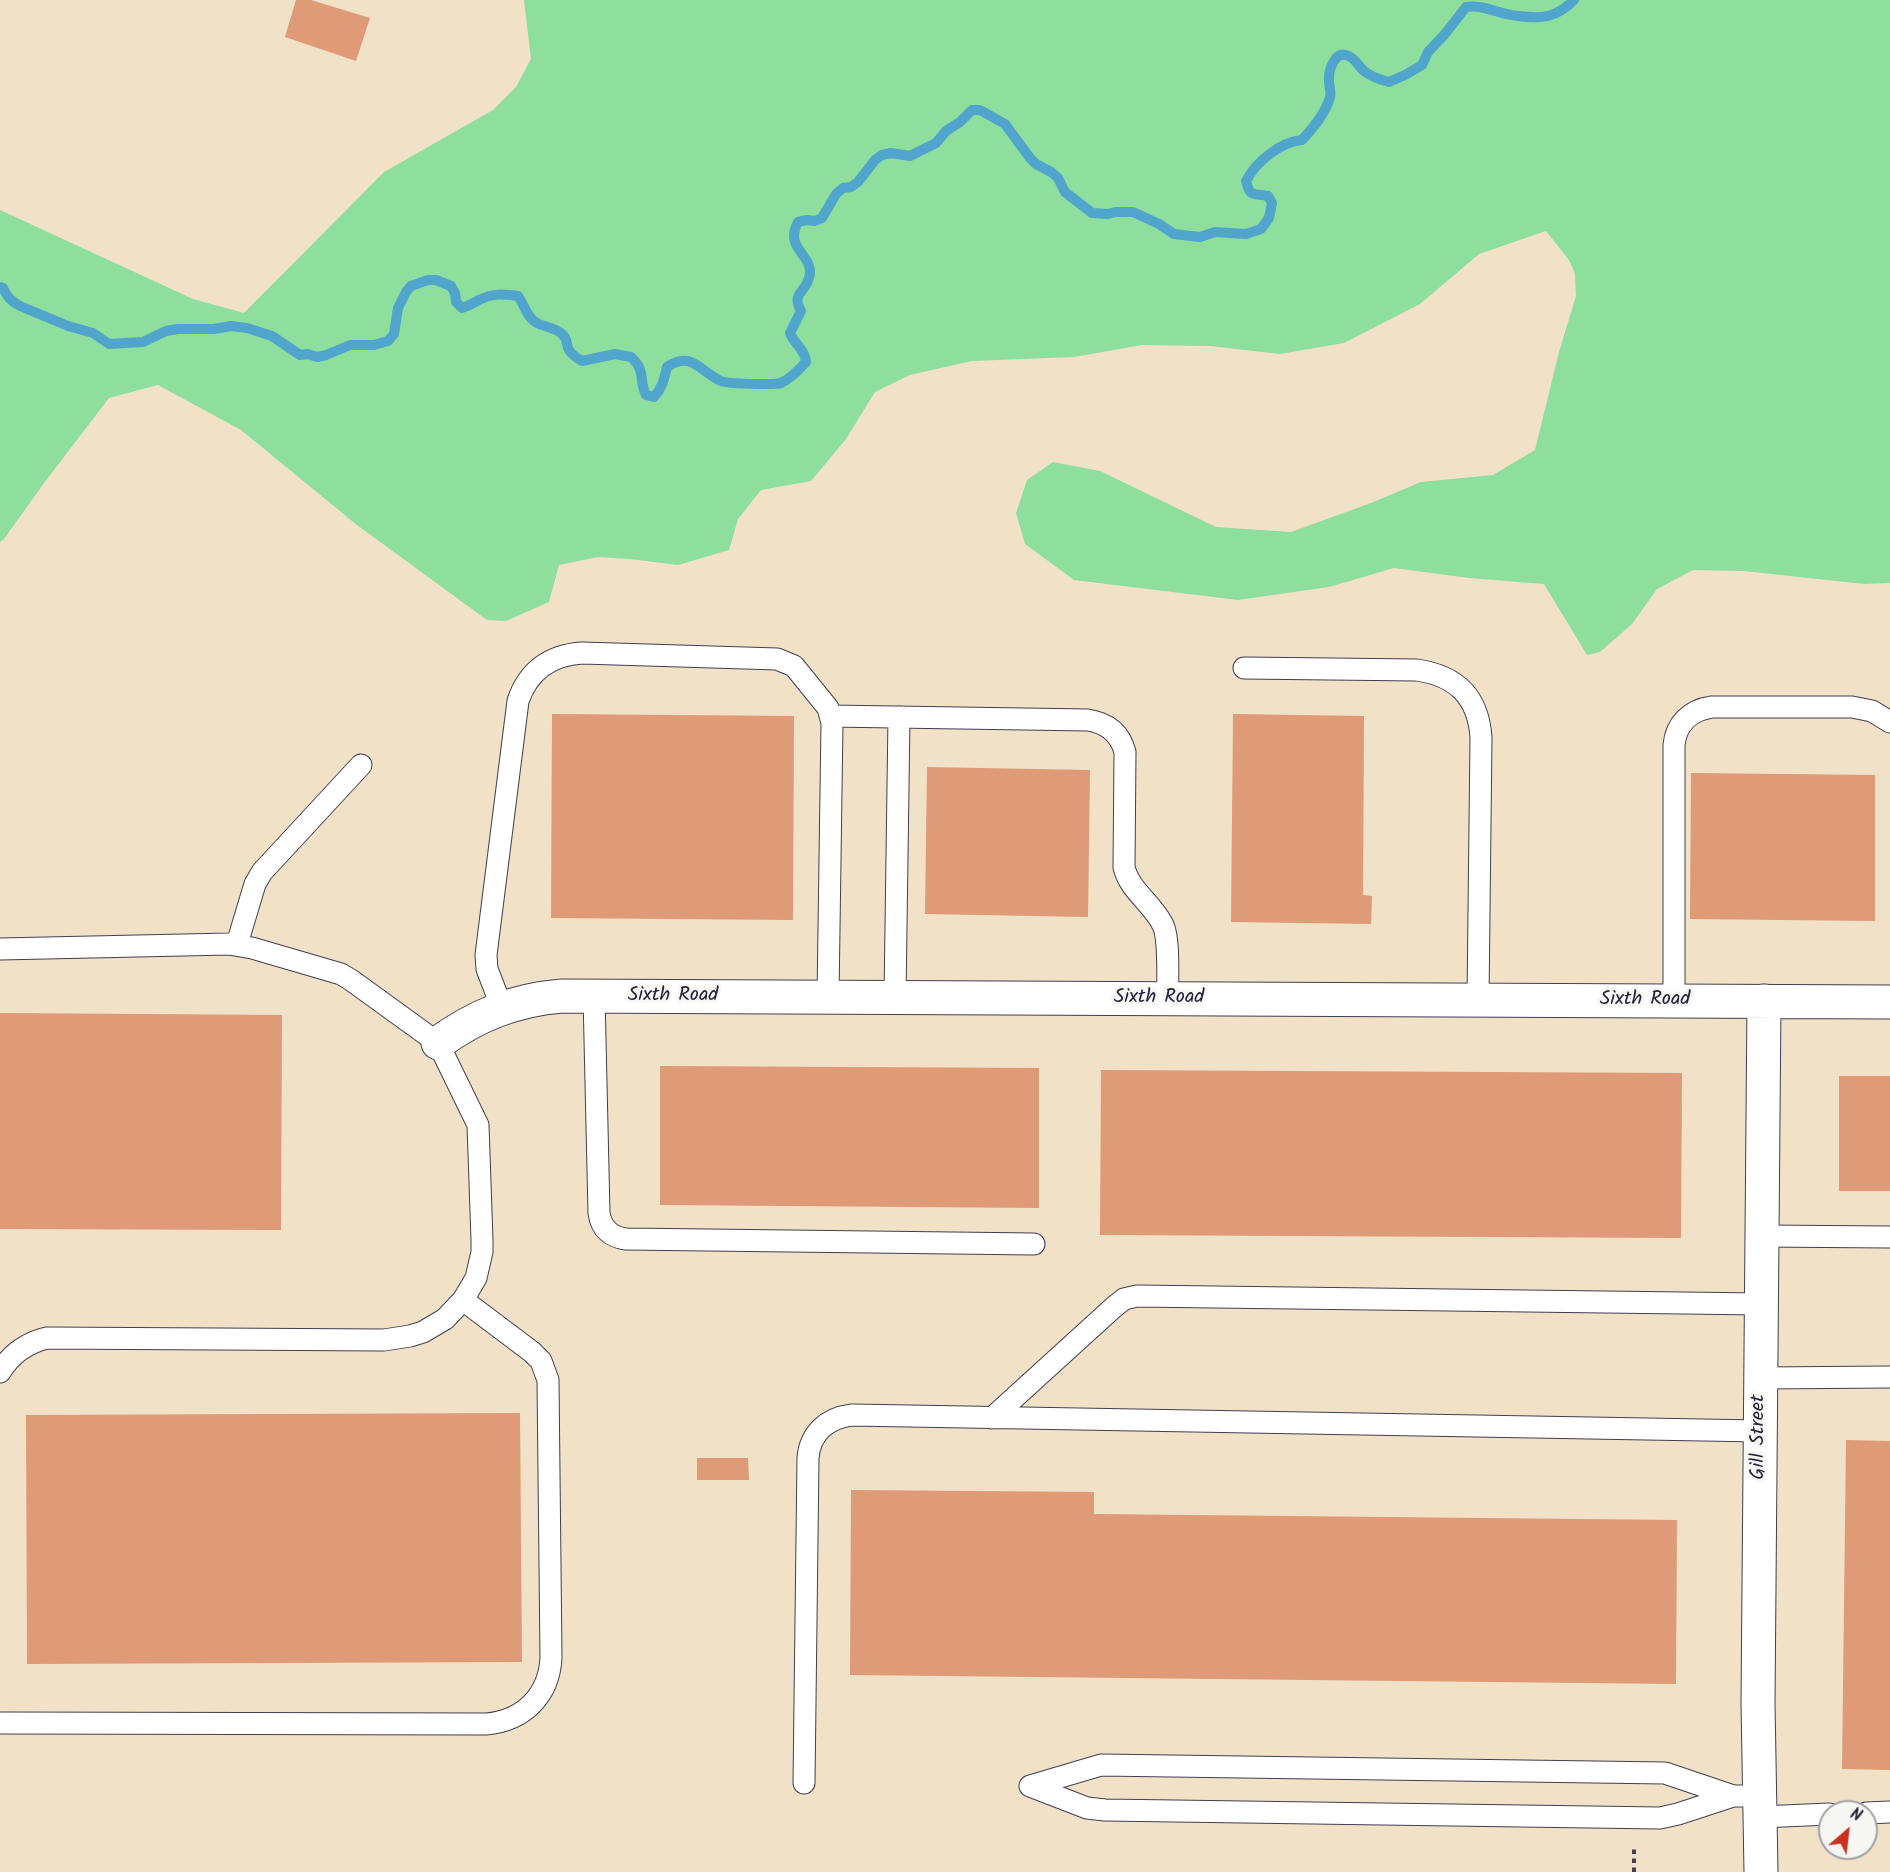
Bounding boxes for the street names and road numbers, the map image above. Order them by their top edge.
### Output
street label: Sixth Road [628,985,718,1009]
street label: Sixth Road [1114,987,1204,1011]
street label: Sixth Road [1600,989,1690,1013]
street label: Gill Street [1748,1394,1772,1480]

